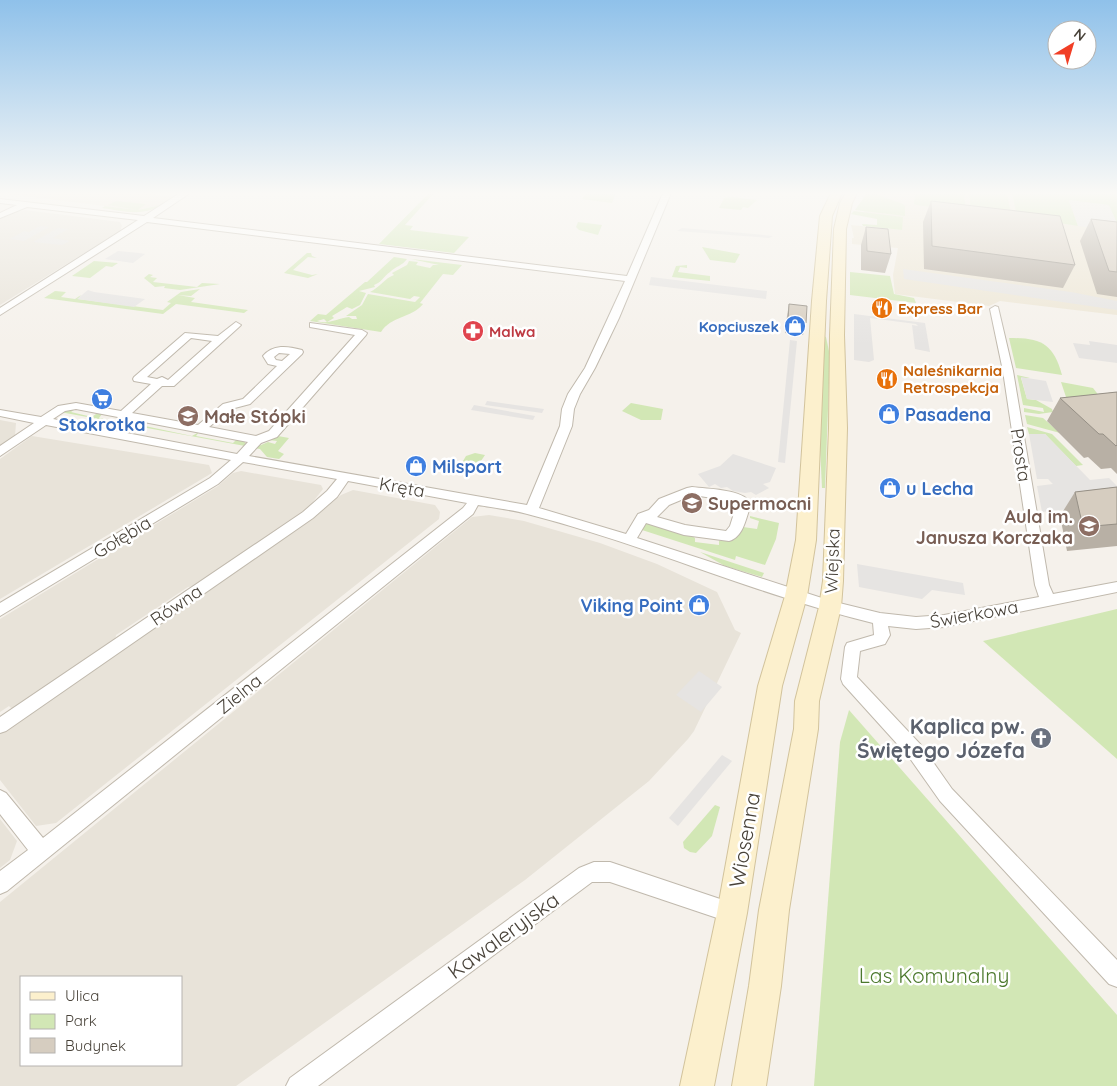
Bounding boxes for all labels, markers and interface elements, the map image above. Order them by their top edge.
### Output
north arrow [1047,20,1097,70]
text: N [1070,24,1090,45]
restaurant icon: Express Bar [870,296,894,320]
place label: Express Bar [898,299,983,318]
shop icon: Kopciuszek [783,314,807,338]
place label: Kopciuszek [699,317,779,336]
pharmacy icon: Malwa [461,319,485,343]
place label: Malwa [489,322,536,341]
place label: Naleśnikarnia Retrospekcja [903,361,1002,397]
restaurant icon: Naleśnikarnia Retrospekcja [875,367,899,391]
supermarket icon: Stokrotka [90,387,114,411]
shop icon: Pasadena [877,402,901,426]
place label: Pasadena [905,403,991,426]
school or university icon: Małe Stópki [176,404,200,428]
place label: Małe Stópki [204,405,306,428]
place label: Stokrotka [59,413,145,436]
street label: Prosta [1005,427,1037,483]
shop icon: Milsport [404,454,428,478]
place label: Milsport [432,455,502,478]
street label: Kręta [377,472,427,502]
shop icon: u Lecha [878,476,902,500]
place label: u Lecha [906,477,974,500]
school or university icon: Supermocni [680,491,704,515]
place label: Supermocni [708,492,811,515]
place label: Aula im. Janusza Korczaka [916,505,1073,549]
street label: Gołębia [89,511,155,563]
school or university icon: Aula im. Janusza Korczaka [1077,514,1101,538]
street label: Wiejska [819,528,845,594]
street label: Równa [146,579,206,631]
shop icon: Viking Point [687,593,711,617]
place label: Viking Point [581,594,683,617]
street label: Świerkowa [928,595,1020,633]
street label: Zielna [212,669,266,719]
place label: Kaplica pw. Świętego Józefa [857,713,1025,763]
church icon: Kaplica pw. Świętego Józefa [1029,726,1053,750]
street label: Wiosenna [723,790,765,890]
street label: Kawaleryjska [442,886,564,984]
park label: Las Komunalny [859,962,1009,988]
legend [20,976,182,1066]
text: Ulica [65,986,99,1005]
text: Park [65,1011,97,1030]
text: Budynek [65,1036,126,1055]

